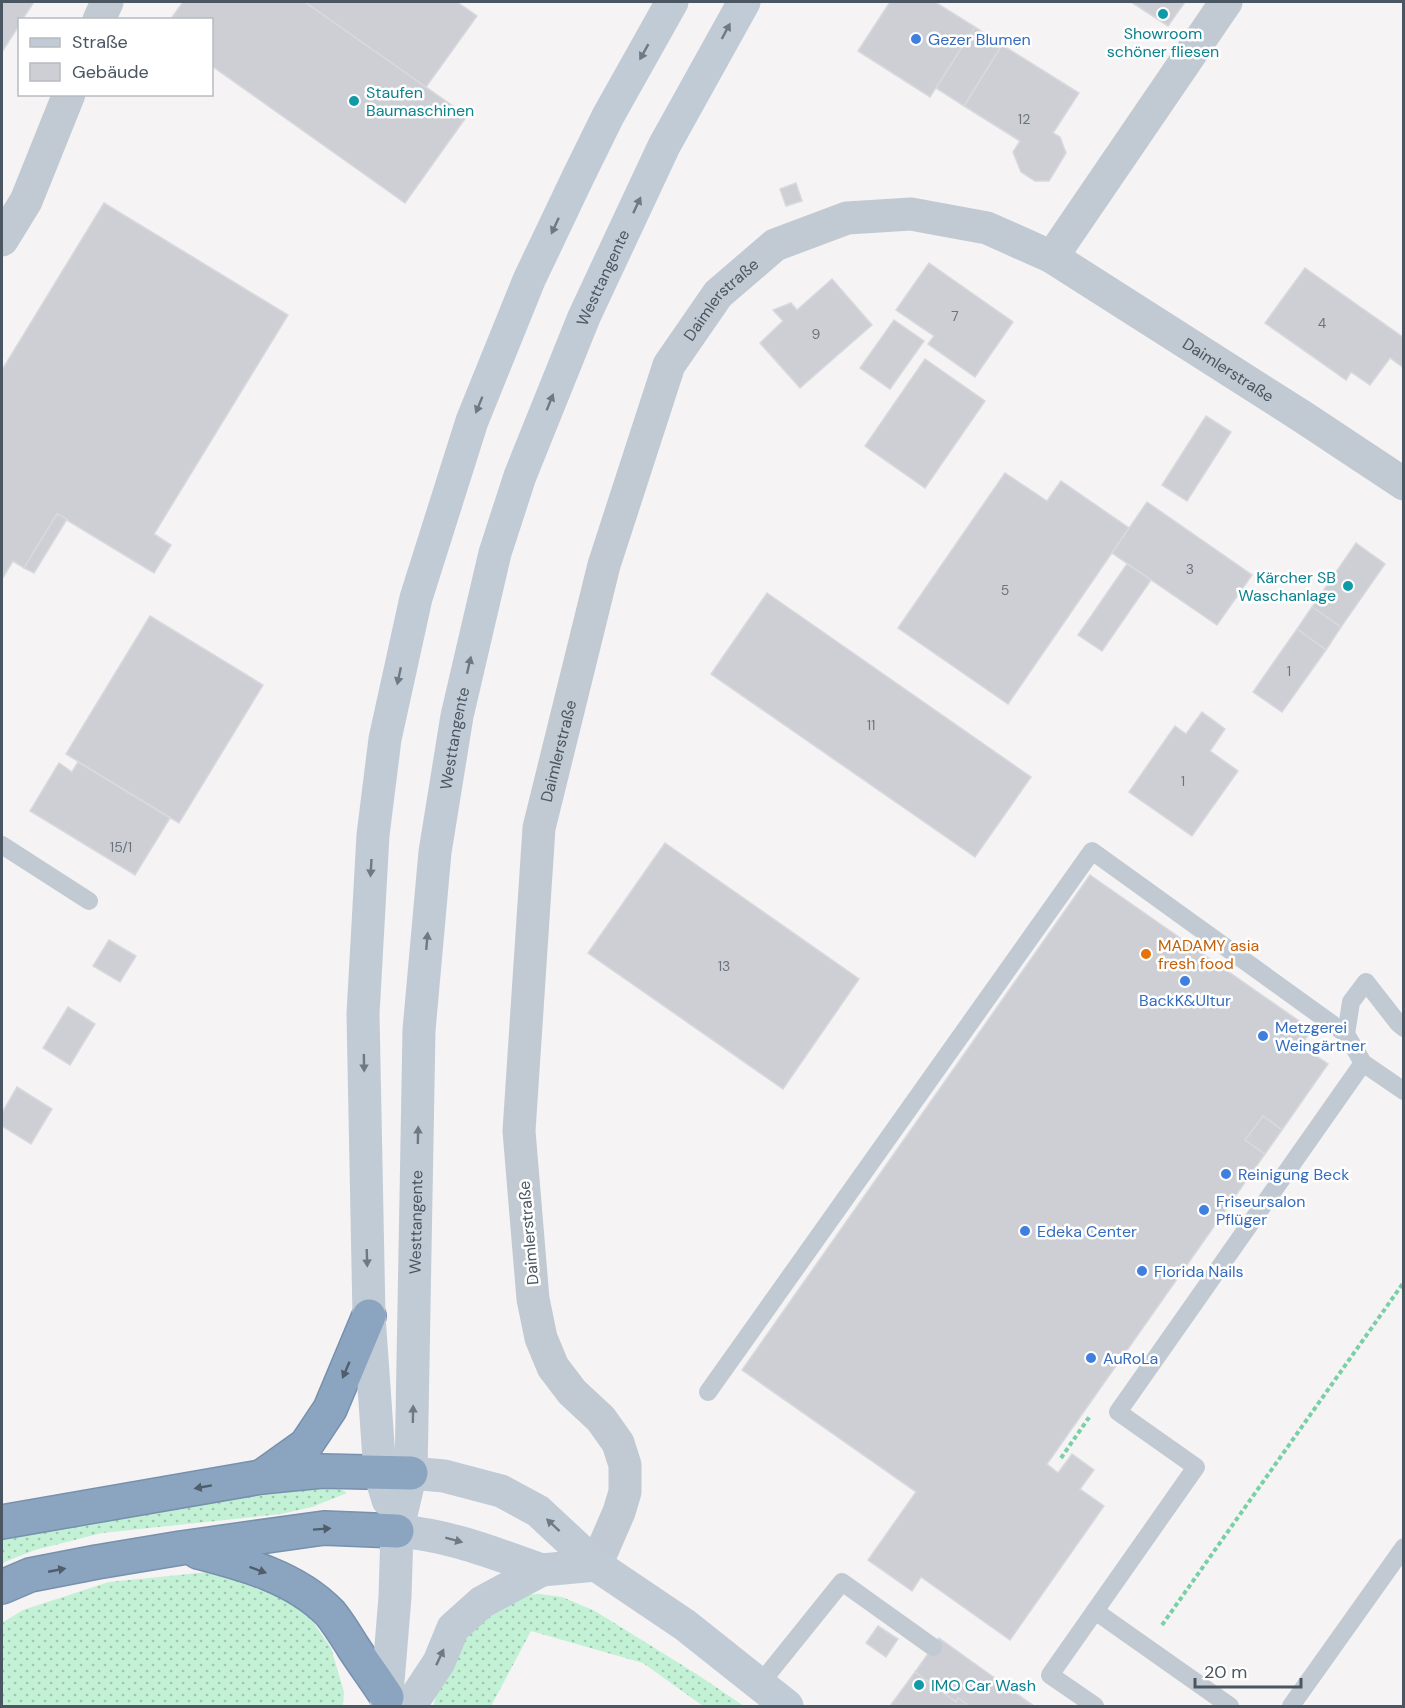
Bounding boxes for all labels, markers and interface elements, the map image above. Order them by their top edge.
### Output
marker: Showroom schöner fliesen [1156,7,1170,21]
legend [18,18,213,96]
one-way arrow [721,23,731,40]
place label: Showroom schöner fliesen [1107,23,1219,62]
place label: Gezer Blumen [928,29,1031,50]
text: Straße [72,30,128,54]
marker: Gezer Blumen [909,32,923,46]
one-way arrow [639,44,649,61]
text: Gebäude [72,60,149,84]
place label: Staufen Baumaschinen [366,82,474,121]
marker: Staufen Baumaschinen [347,94,361,108]
house number: 12 [1018,110,1030,128]
one-way arrow [632,196,641,213]
one-way arrow [550,217,559,234]
street label: Westtangente [572,226,634,329]
street label: Daimlerstraße [679,254,763,345]
house number: 7 [951,307,959,325]
house number: 4 [1318,314,1327,332]
house number: 9 [812,325,821,343]
street label: Daimlerstraße [1178,333,1278,407]
one-way arrow [545,393,555,411]
one-way arrow [474,397,484,415]
house number: 3 [1186,560,1194,578]
place label: Kärcher SB Waschanlage [1238,567,1336,606]
marker: Kärcher SB Waschanlage [1341,579,1355,593]
house number: 5 [1001,581,1009,599]
one-way arrow [465,655,474,674]
house number: 1 [1287,662,1291,680]
one-way arrow [394,666,403,685]
street label: Westtangente [435,685,474,791]
street label: Daimlerstraße [536,698,581,804]
house number: 11 [867,716,875,734]
house number: 1 [1181,772,1185,790]
house number: 15/1 [110,838,132,856]
one-way arrow [367,859,376,878]
one-way arrow [422,931,432,950]
place label: MADAMY asia fresh food [1158,935,1259,974]
marker: MADAMY asia fresh food [1139,947,1153,961]
house number: 13 [718,957,730,975]
marker: BackK&Ultur [1178,974,1192,988]
place label: BackK&Ultur [1139,990,1231,1011]
place label: Metzgerei Weingärtner [1275,1017,1366,1056]
marker: Metzgerei Weingärtner [1256,1029,1270,1043]
one-way arrow [359,1054,369,1073]
one-way arrow [413,1126,422,1145]
place label: Reinigung Beck [1238,1164,1349,1185]
marker: Reinigung Beck [1219,1167,1233,1181]
street label: Westtangente [405,1170,427,1274]
street label: Daimlerstraße [513,1180,544,1286]
place label: Friseursalon Pflüger [1216,1191,1306,1230]
marker: Friseursalon Pflüger [1197,1203,1211,1217]
place label: Edeka Center [1037,1221,1137,1242]
marker: Edeka Center [1018,1224,1032,1238]
one-way arrow [363,1249,372,1268]
place label: Florida Nails [1154,1261,1244,1282]
marker: Florida Nails [1135,1264,1149,1278]
place label: AuRoLa [1103,1348,1158,1369]
marker: AuRoLa [1084,1351,1098,1365]
one-way arrow [341,1361,350,1379]
one-way arrow [408,1405,417,1424]
one-way arrow [193,1482,212,1491]
one-way arrow [545,1518,560,1532]
one-way arrow [313,1524,332,1534]
one-way arrow [445,1536,463,1545]
one-way arrow [48,1565,67,1574]
one-way arrow [249,1565,267,1575]
one-way arrow [436,1648,445,1665]
scale bar [1195,1651,1302,1689]
text: 20 m [1204,1660,1247,1684]
place label: IMO Car Wash [931,1675,1036,1696]
marker: IMO Car Wash [912,1678,926,1692]

